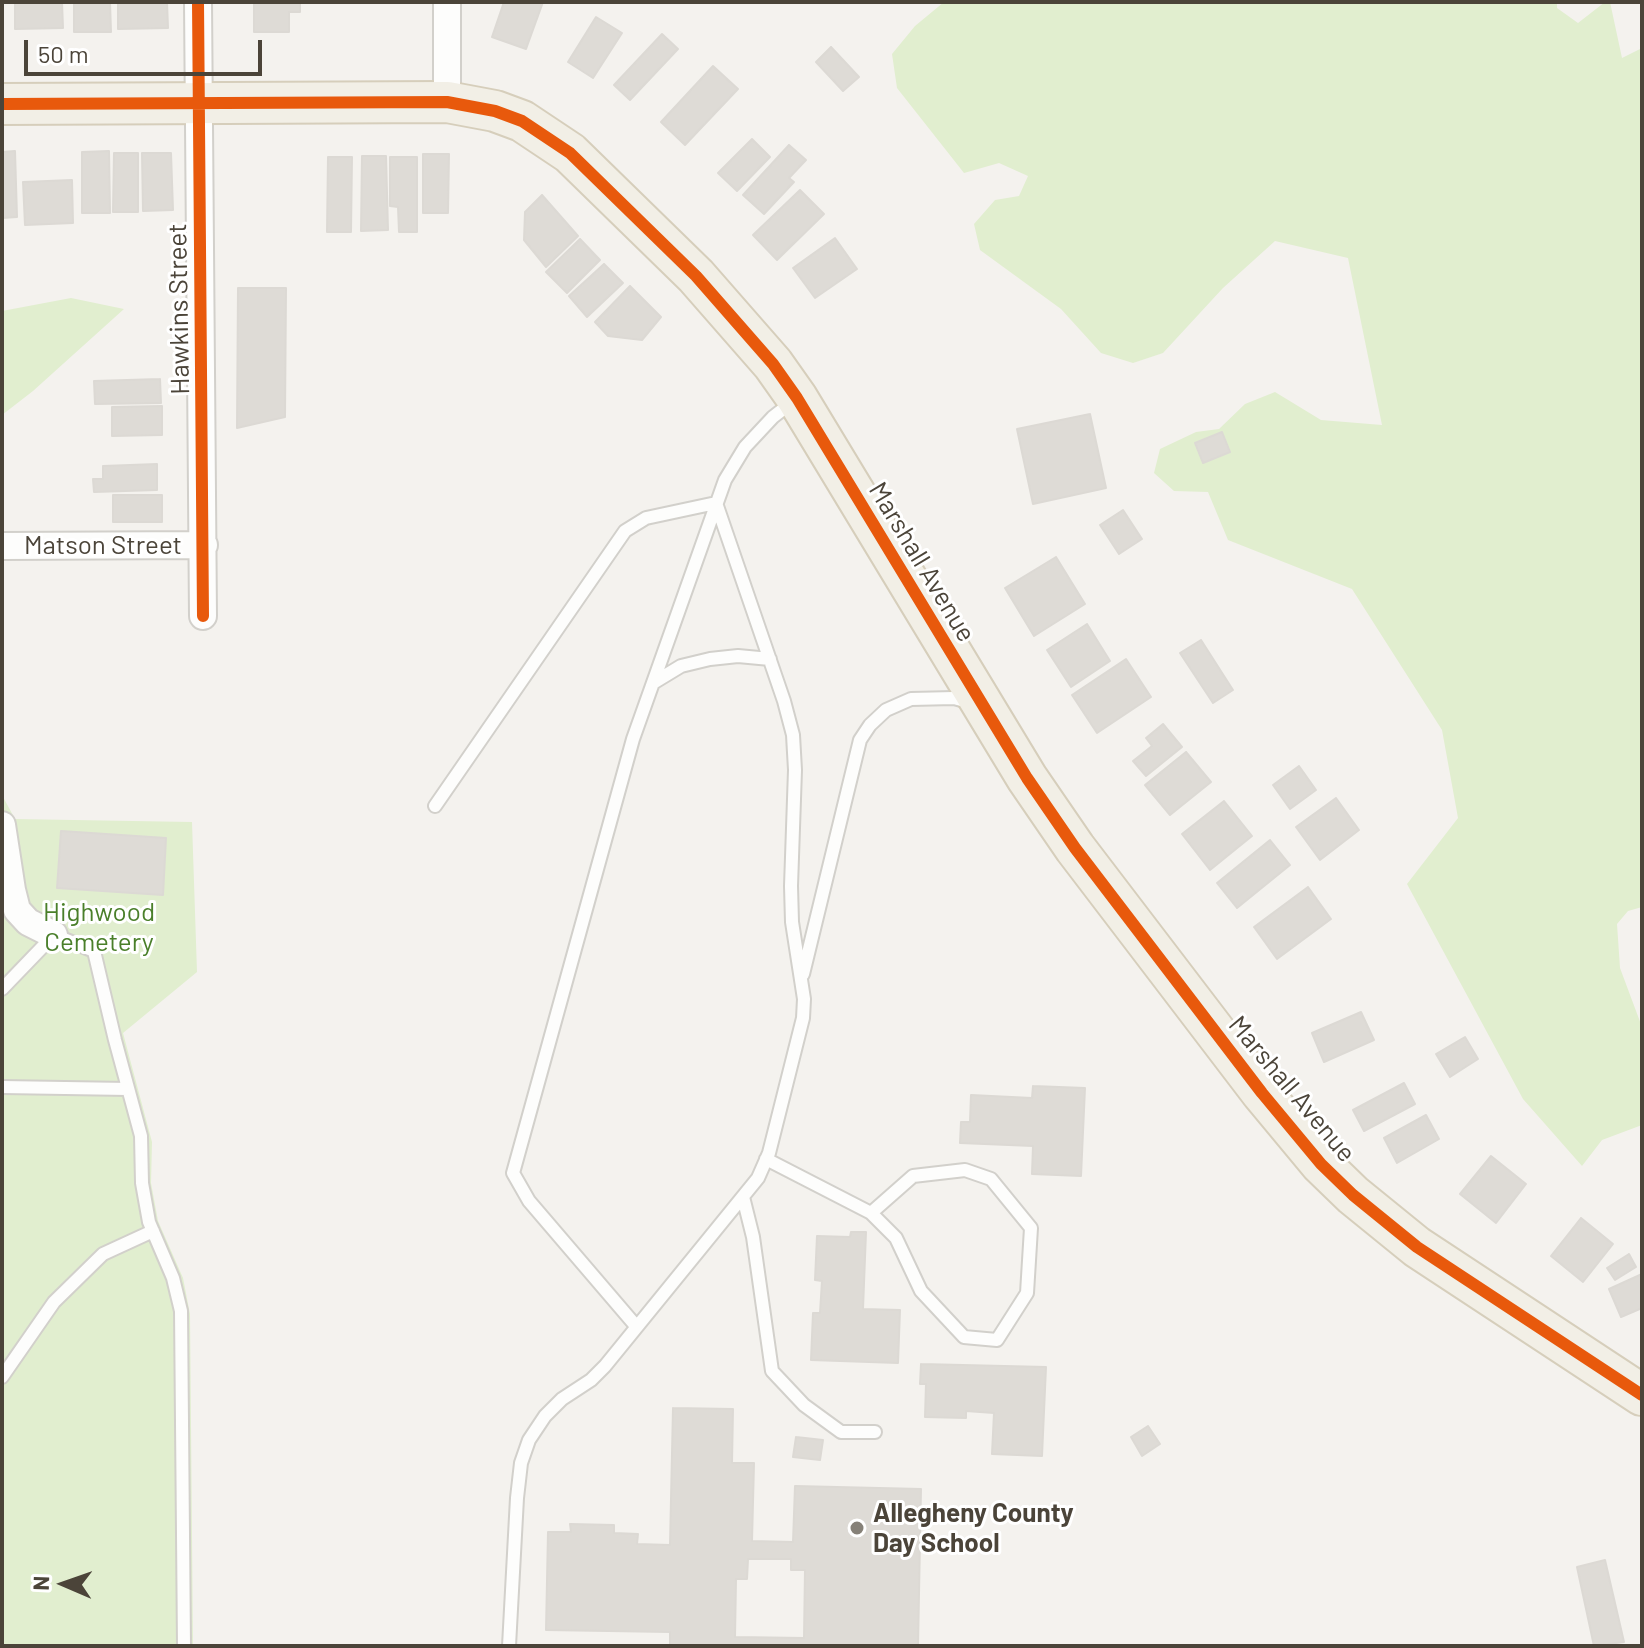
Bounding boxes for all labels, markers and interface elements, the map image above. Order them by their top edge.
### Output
scale bar [28,24,266,74]
text: 50 m [38,39,89,68]
street label: Hawkins Street [162,223,196,395]
street label: Marshall Avenue [862,476,982,648]
street label: Matson Street [24,529,182,561]
park label: Highwood Cemetery [43,896,155,958]
street label: Marshall Avenue [1222,1010,1362,1168]
place label: Allegheny County Day School [873,1497,1074,1558]
marker: Allegheny County Day School [848,1519,866,1537]
north arrow [24,1544,104,1624]
text: N [27,1575,53,1591]

